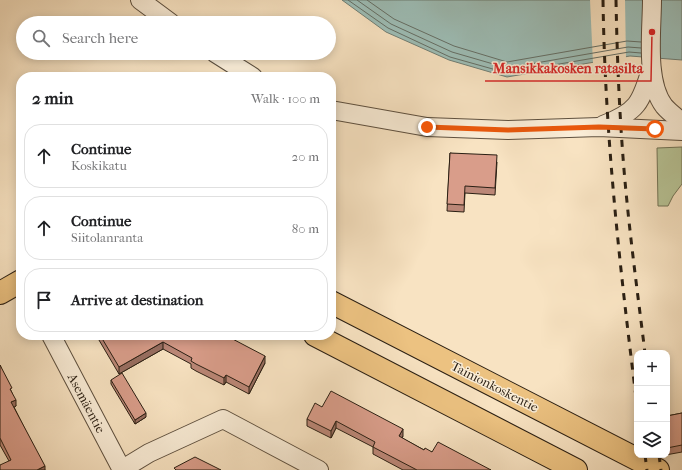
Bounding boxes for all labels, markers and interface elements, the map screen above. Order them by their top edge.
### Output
search box [16,16,336,60]
icon: search [30,27,52,49]
text: Search here [62,29,138,47]
callout: Mansikkakosken ratasilta [485,55,651,81]
text: Mansikkakosken ratasilta [492,60,644,77]
text: 2 min [32,88,73,108]
text: Walk · 100 m [251,91,320,106]
route end [418,118,436,136]
route start [646,120,664,138]
text: Continue [71,140,131,158]
icon: ahead [33,145,55,167]
text: 20 m [292,149,319,164]
text: Koskikatu [71,158,127,173]
text: Continue [71,212,131,230]
icon: ahead [33,217,55,239]
text: 80 m [292,221,319,236]
text: Siitolanranta [71,230,143,245]
icon: arrive [33,289,55,311]
text: Arrive at destination [71,291,203,309]
map controls [634,350,670,458]
button: + [634,350,670,386]
street label: Tainionkoskentie [449,358,541,415]
street label: Asemäentie [64,370,109,436]
button: − [634,386,670,422]
button: layers [634,422,670,458]

